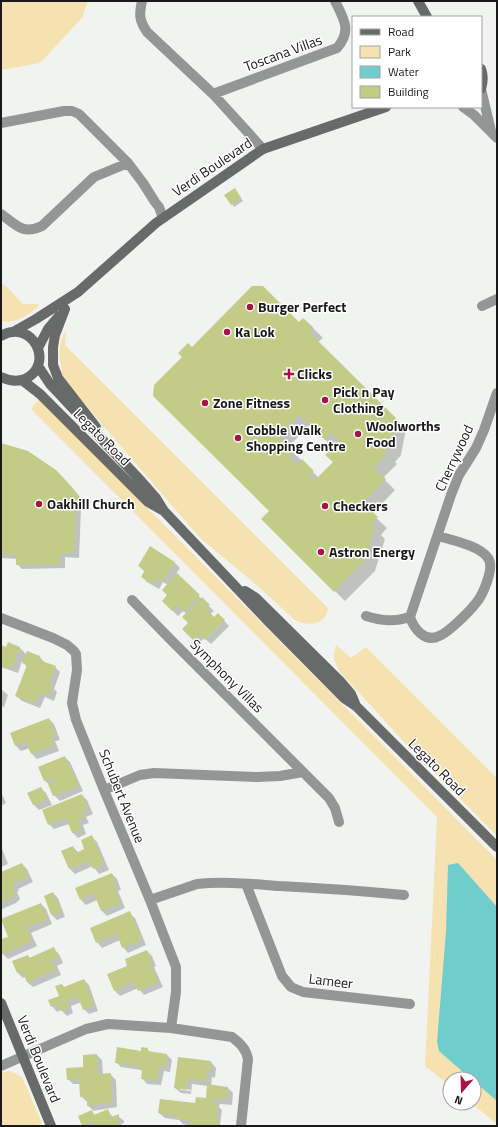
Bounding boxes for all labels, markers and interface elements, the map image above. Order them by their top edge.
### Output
legend [352,16,482,108]
text: Road [388,22,414,41]
street label: Toscana Villas [241,29,325,76]
text: Park [388,42,411,61]
text: Water [388,62,419,81]
text: Building [388,82,429,101]
street label: Verdi Boulevard [168,132,256,201]
place label: Burger Perfect [258,296,346,317]
marker: Burger Perfect [245,302,255,312]
place label: Ka Lok [235,321,276,342]
marker: Ka Lok [222,327,232,337]
place label: Clicks [297,363,332,384]
marker: Clicks [284,369,294,379]
place label: Pick n Pay Clothing [333,381,394,418]
place label: Zone Fitness [213,392,290,413]
marker: Pick n Pay Clothing [320,395,330,405]
marker: Zone Fitness [200,398,210,408]
street label: Legato Road [69,403,136,470]
place label: Woolworths Food [366,415,441,452]
place label: Cobble Walk Shopping Centre [246,419,346,456]
street label: Cherrywood [429,421,478,495]
marker: Woolworths Food [353,429,363,439]
marker: Cobble Walk Shopping Centre [233,433,243,443]
place label: Oakhill Church [47,493,135,514]
place label: Checkers [333,495,388,516]
marker: Oakhill Church [34,499,44,509]
marker: Checkers [320,501,330,511]
place label: Astron Energy [329,541,415,562]
marker: Astron Energy [316,547,326,557]
street label: Symphony Villas [186,634,269,717]
street label: Legato Road [404,733,471,800]
street label: Schubert Avenue [94,746,151,846]
street label: Lameer [308,967,355,994]
street label: Verdi Boulevard [12,1012,66,1106]
north arrow [442,1071,482,1111]
text: N [452,1092,465,1109]

